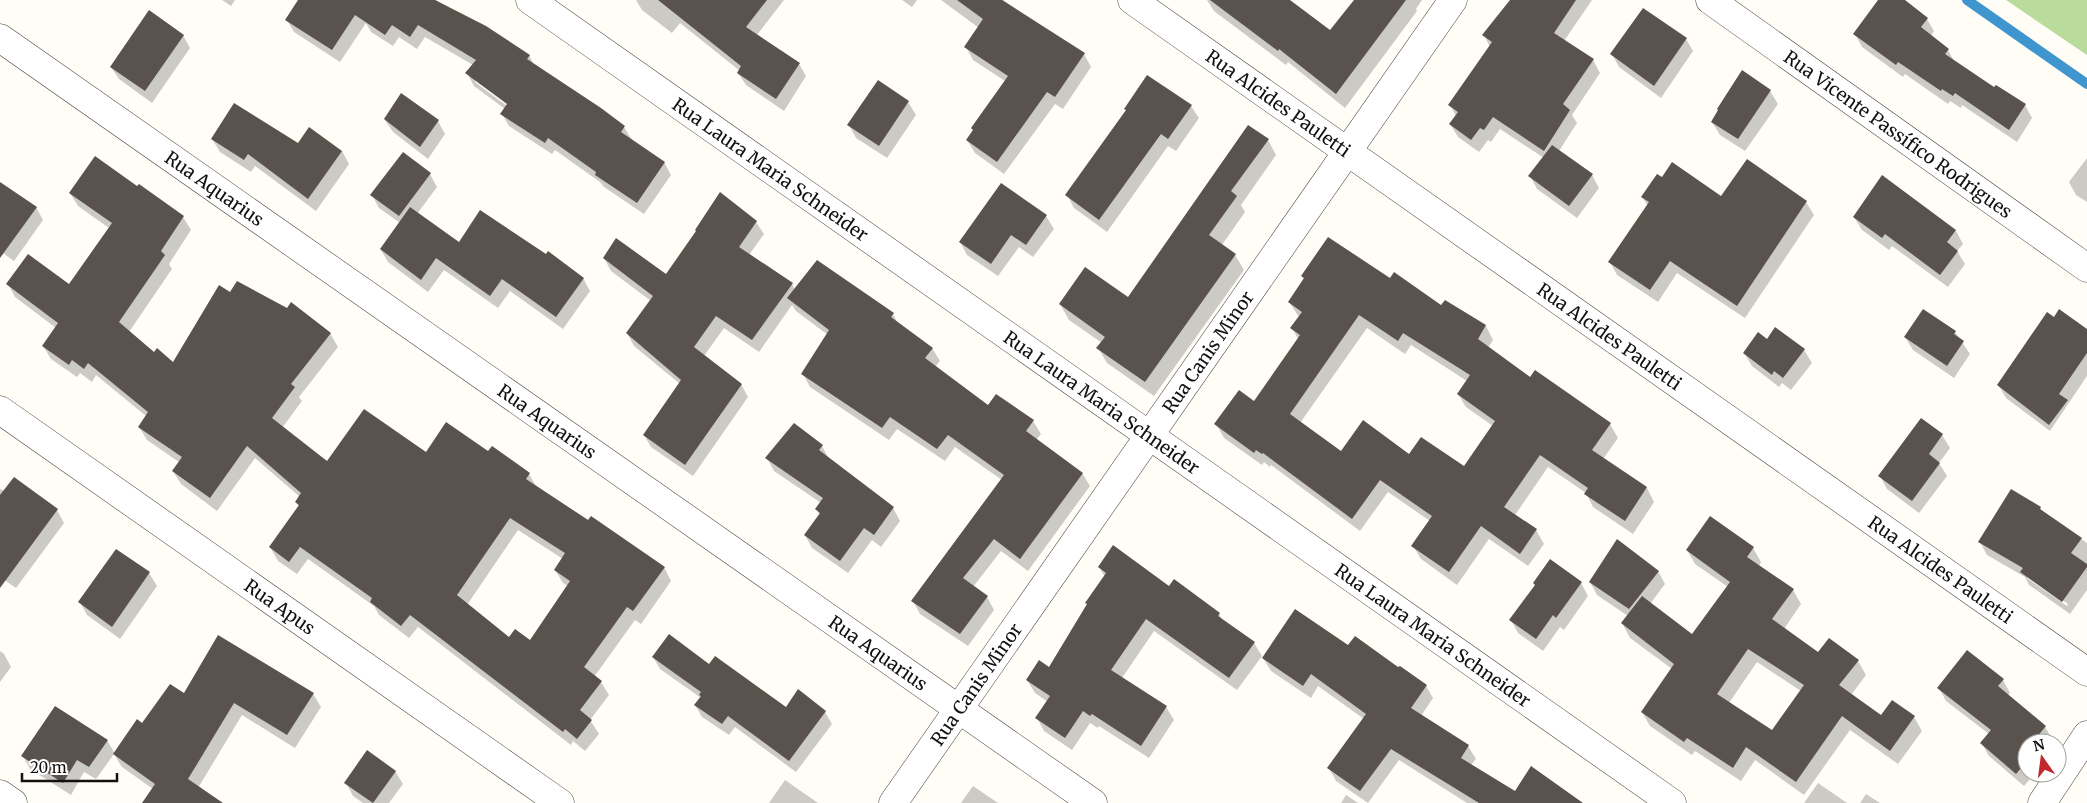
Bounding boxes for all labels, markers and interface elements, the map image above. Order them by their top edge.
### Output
street label: Rua Alcides Pauletti [1202,44,1355,162]
street label: Rua Vicente Passífico Rodrigues [1780,45,2017,223]
street label: Rua Laura Maria Schneider [668,92,873,246]
street label: Rua Aquarius [161,146,269,231]
street label: Rua Alcides Pauletti [1533,277,1687,395]
street label: Rua Canis Minor [1157,286,1258,418]
street label: Rua Laura Maria Schneider [999,325,1204,479]
street label: Rua Aquarius [493,378,601,464]
street label: Rua Alcides Pauletti [1864,510,2018,628]
street label: Rua Laura Maria Schneider [1331,558,1536,712]
street label: Rua Apus [240,574,320,639]
street label: Rua Aquarius [824,610,932,695]
street label: Rua Canis Minor [925,618,1027,750]
north arrow [2017,733,2067,783]
text: N [2031,735,2046,755]
scale bar [22,750,118,782]
text: 20 m [30,758,67,777]

